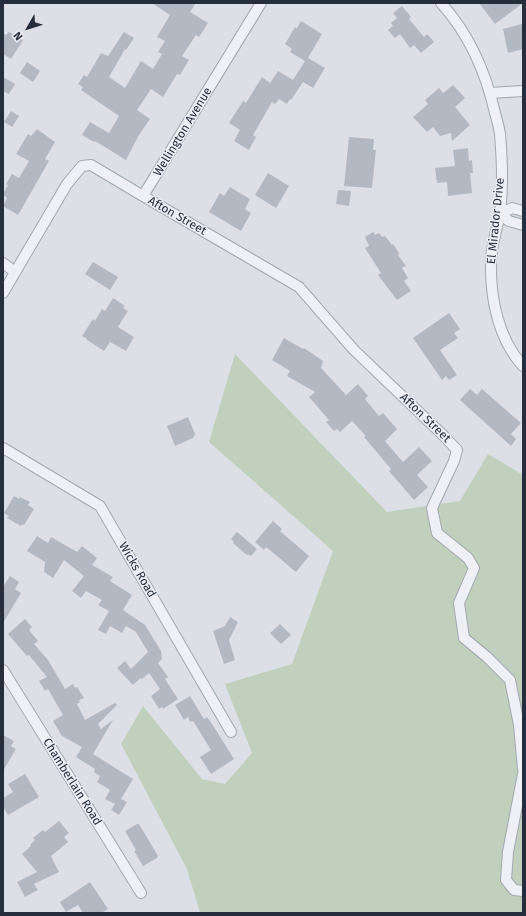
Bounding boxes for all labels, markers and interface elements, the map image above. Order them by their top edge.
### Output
north arrow [8,8,48,48]
text: N [11,29,26,43]
street label: Wellington Avenue [151,85,215,179]
street label: El Mirador Drive [484,177,508,265]
street label: Afton Street [145,194,209,238]
street label: Afton Street [397,390,453,446]
street label: Wicks Road [115,540,159,600]
street label: Chamberlain Road [39,736,105,828]

